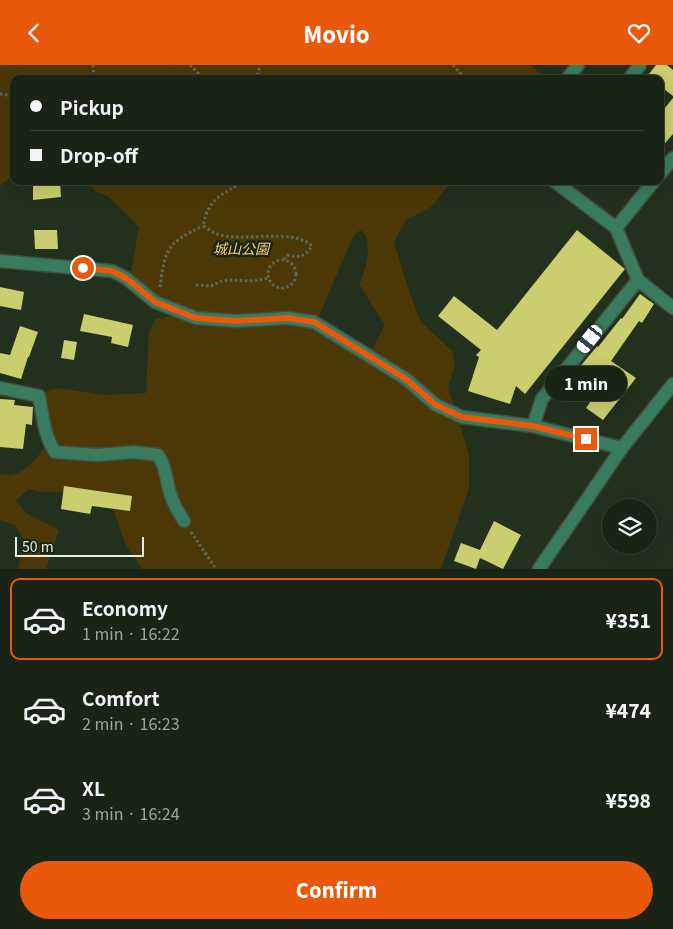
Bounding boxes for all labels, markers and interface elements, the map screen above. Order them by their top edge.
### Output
text: Movio [303,17,370,49]
icon: back [20,19,48,47]
icon: heart [625,19,653,47]
text: Pickup [60,93,124,120]
text: Drop-off [60,141,138,168]
park label: 城山公園 [213,238,271,258]
route start [72,257,94,279]
car [574,323,605,355]
callout: 1 min [545,367,627,401]
text: 1 min [564,371,608,395]
route end [575,428,597,450]
map controls [602,499,657,554]
button: layers [602,499,657,554]
scale bar [15,534,144,557]
text: 50 m [22,536,54,556]
text: Economy [82,594,168,621]
icon: car [22,597,67,642]
text: ¥351 [605,606,651,633]
text: 1 min · 16:22 [82,621,180,645]
text: Comfort [82,684,160,711]
icon: car [22,687,67,732]
text: ¥474 [605,696,651,723]
text: 2 min · 16:23 [82,711,180,735]
text: XL [82,774,105,801]
icon: car [22,777,67,822]
text: ¥598 [605,786,651,813]
text: 3 min · 16:24 [82,801,180,825]
button: Confirm [20,861,653,919]

